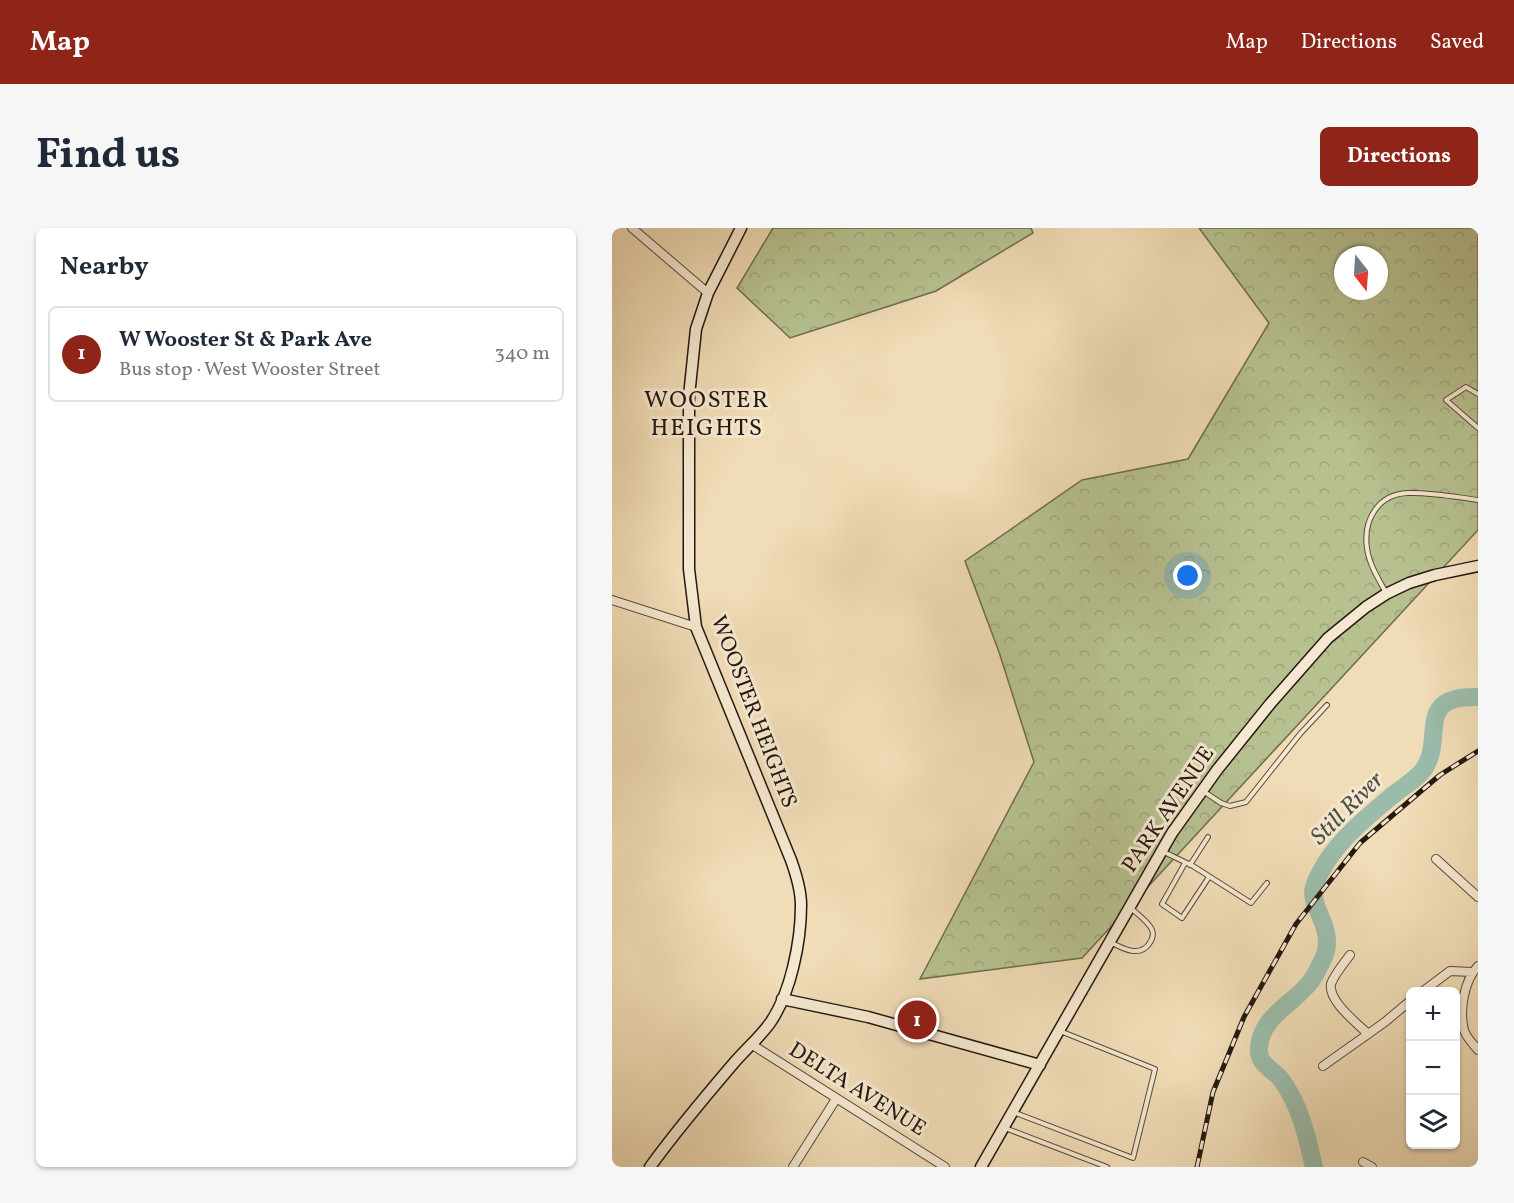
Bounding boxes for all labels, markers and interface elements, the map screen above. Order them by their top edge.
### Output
text: Map [30,23,90,62]
text: Map [1226,28,1268,57]
text: Directions [1301,28,1397,57]
text: Saved [1430,28,1484,57]
text: Find us [36,127,180,186]
button: Directions [1320,127,1478,186]
north arrow [1334,246,1388,300]
text: Nearby [60,249,149,285]
text: W Wooster St & Park Ave [119,325,372,356]
text: 1 [77,340,86,368]
text: 340 m [494,340,550,368]
text: Bus stop · West Wooster Street [119,356,380,384]
district label: WOOSTER HEIGHTS [644,384,770,446]
your location [1173,561,1202,590]
street label: WOOSTER HEIGHTS [702,611,804,813]
street label: PARK AVENUE [1115,741,1223,879]
water label: Still River [1304,764,1393,853]
map controls [1406,987,1460,1149]
button: + [1406,987,1460,1041]
pin: 1 [898,998,936,1042]
street label: DELTA AVENUE [782,1035,932,1145]
button: − [1406,1041,1460,1095]
button: layers [1406,1095,1460,1149]

